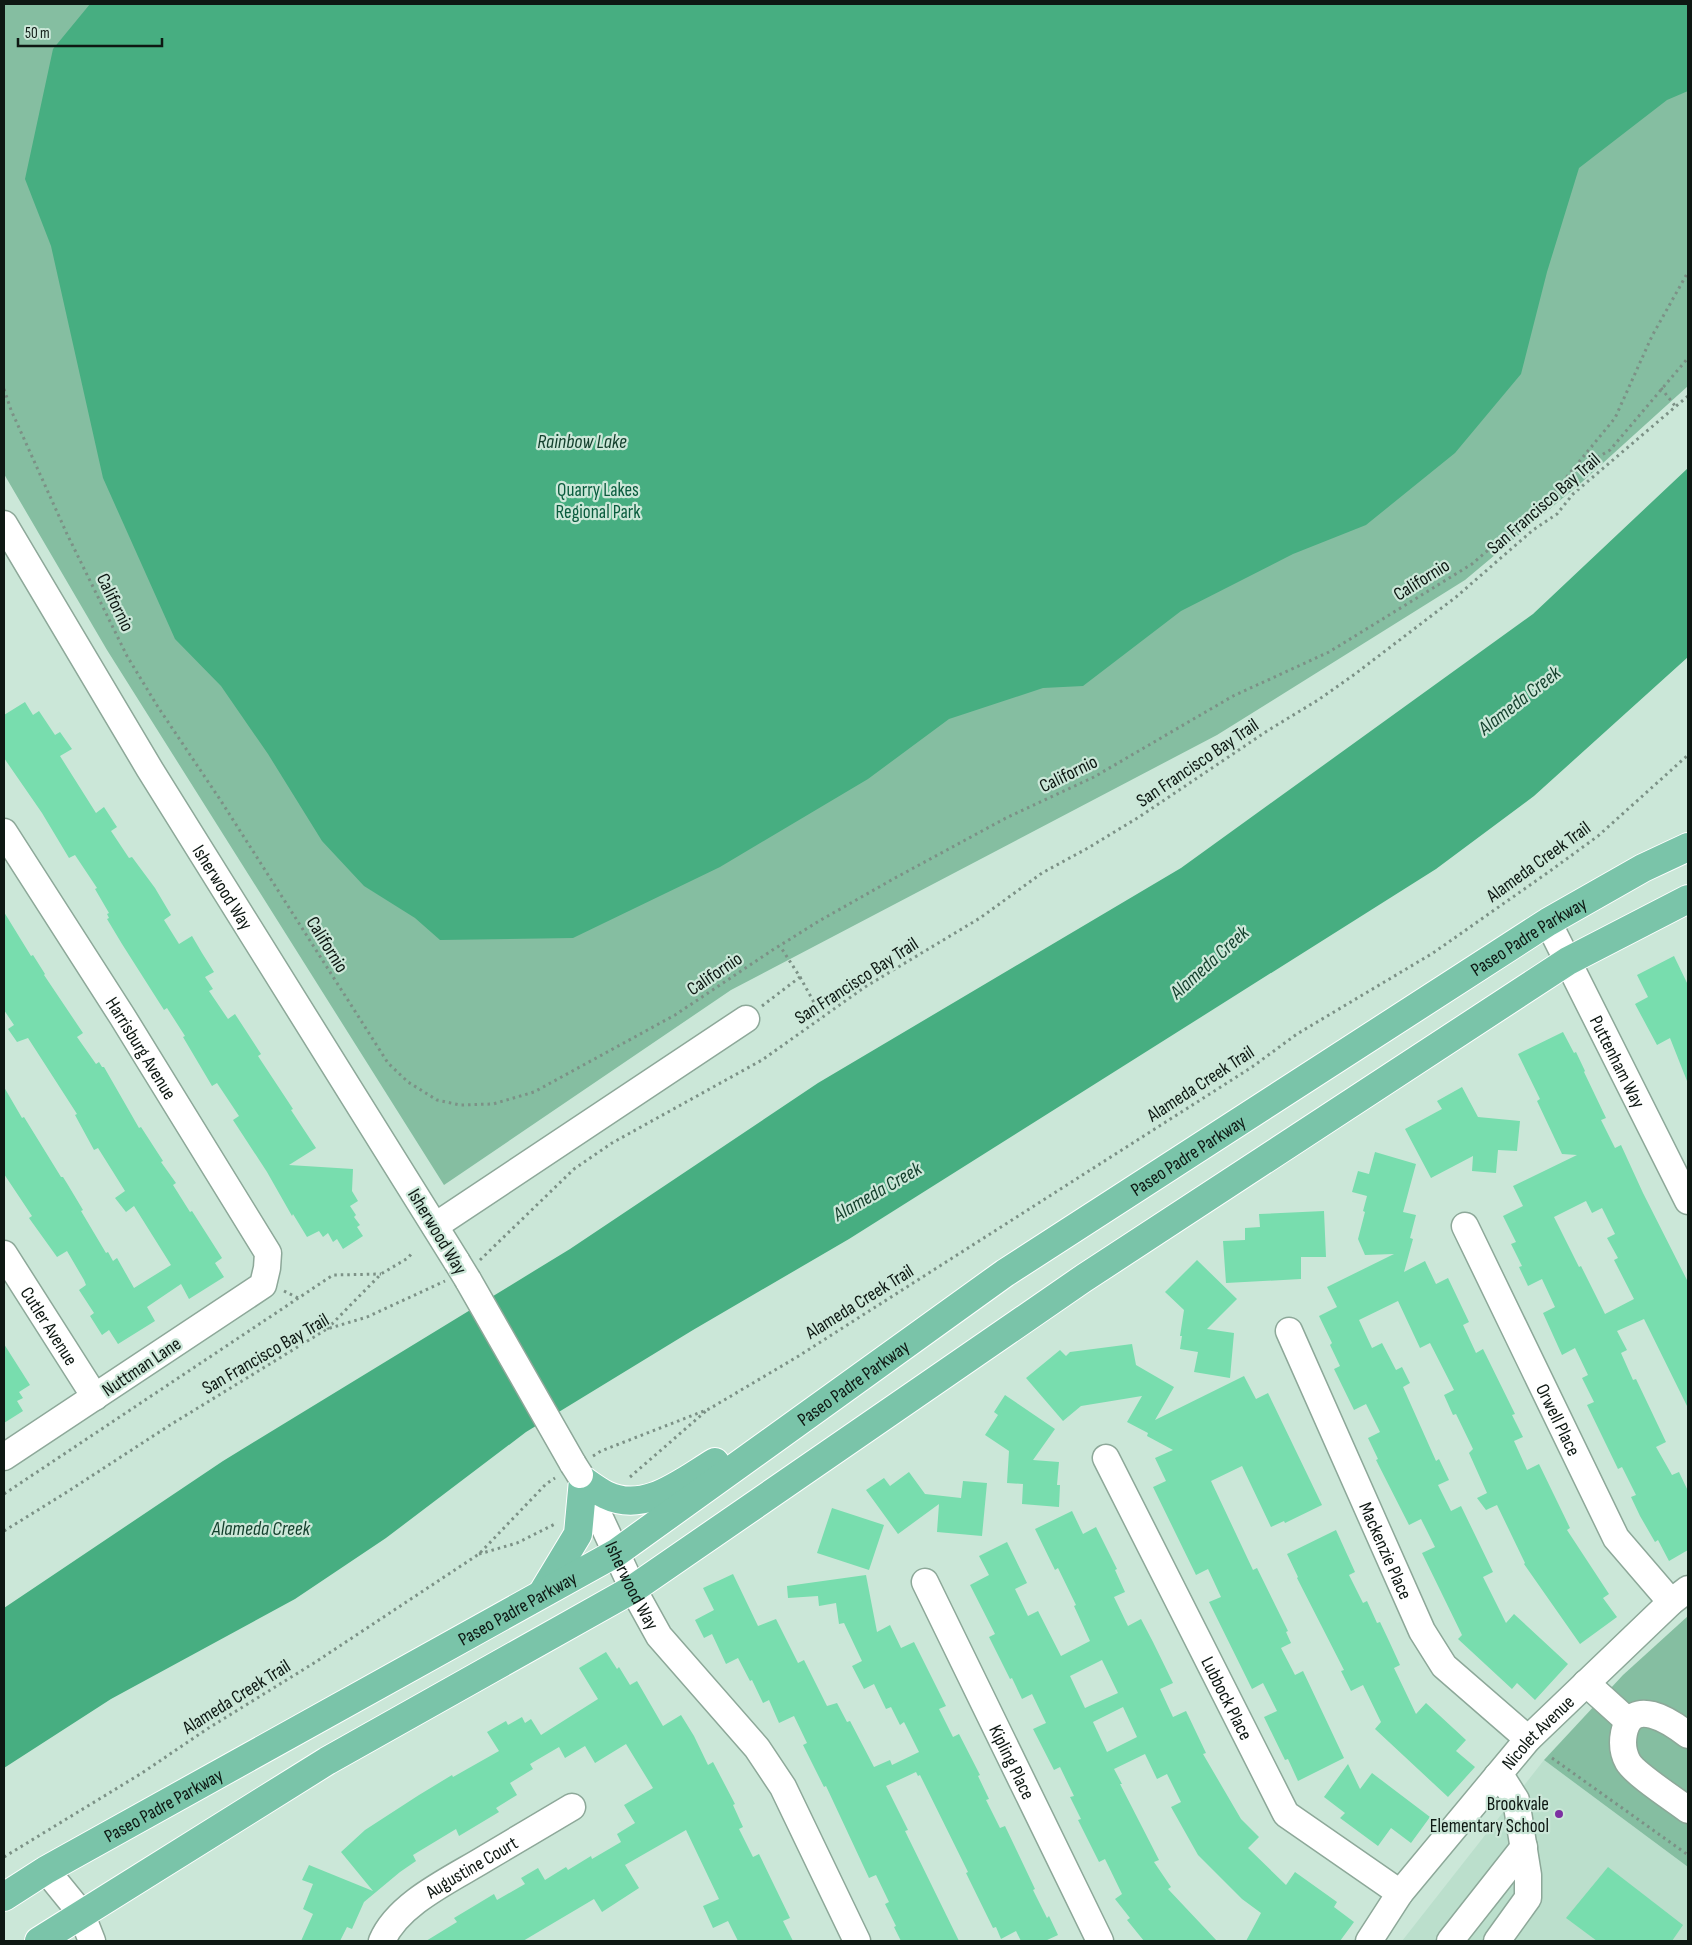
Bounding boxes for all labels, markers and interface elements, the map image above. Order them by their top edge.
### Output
scale bar [18,15,161,47]
text: 50 m [25,24,50,43]
water label: Rainbow Lake [537,430,627,454]
street label: San Francisco Bay Trail [1483,449,1605,560]
park label: Quarry Lakes Regional Park [556,479,641,524]
street label: Californio [1390,554,1454,606]
street label: Californio [91,570,138,635]
water label: Alameda Creek [1473,661,1566,741]
street label: San Francisco Bay Trail [1132,714,1263,813]
street label: Californio [1036,751,1101,798]
street label: Alameda Creek Trail [1482,817,1595,908]
street label: Isherwood Way [187,841,257,935]
street label: Paseo Padre Parkway [1467,892,1592,982]
street label: Californio [301,913,353,977]
water label: Alameda Creek [1164,921,1255,1005]
street label: San Francisco Bay Trail [791,933,923,1030]
street label: Californio [683,947,747,1001]
street label: Harrisburg Avenue [100,993,181,1104]
street label: Puttenham Way [1584,1012,1650,1113]
street label: Alameda Creek Trail [1142,1041,1259,1128]
street label: Paseo Padre Parkway [1127,1110,1251,1202]
water label: Alameda Creek [828,1157,926,1227]
street label: Isherwood Way [402,1185,472,1279]
street label: Alameda Creek Trail [801,1260,918,1345]
street label: Cutler Avenue [15,1283,82,1370]
street label: San Francisco Bay Trail [198,1309,333,1400]
street label: Nuttman Lane [98,1333,186,1402]
street label: Paseo Padre Parkway [793,1335,915,1432]
street label: Orwell Place [1530,1380,1585,1460]
street label: Mackenzie Place [1353,1499,1417,1603]
water label: Alameda Creek [211,1517,311,1541]
street label: Isherwood Way [599,1538,663,1635]
street label: Paseo Padre Parkway [454,1567,582,1651]
street label: Lubbock Place [1195,1653,1257,1744]
street label: Alameda Creek Trail [178,1655,295,1740]
street label: Nicolet Avenue [1497,1691,1580,1775]
street label: Kipling Place [983,1721,1039,1804]
street label: Paseo Padre Parkway [101,1764,228,1848]
place label: Brookvale Elementary School [1430,1793,1549,1838]
marker: Brookvale Elementary School [1553,1808,1565,1820]
street label: Augustine Court [421,1832,522,1905]

